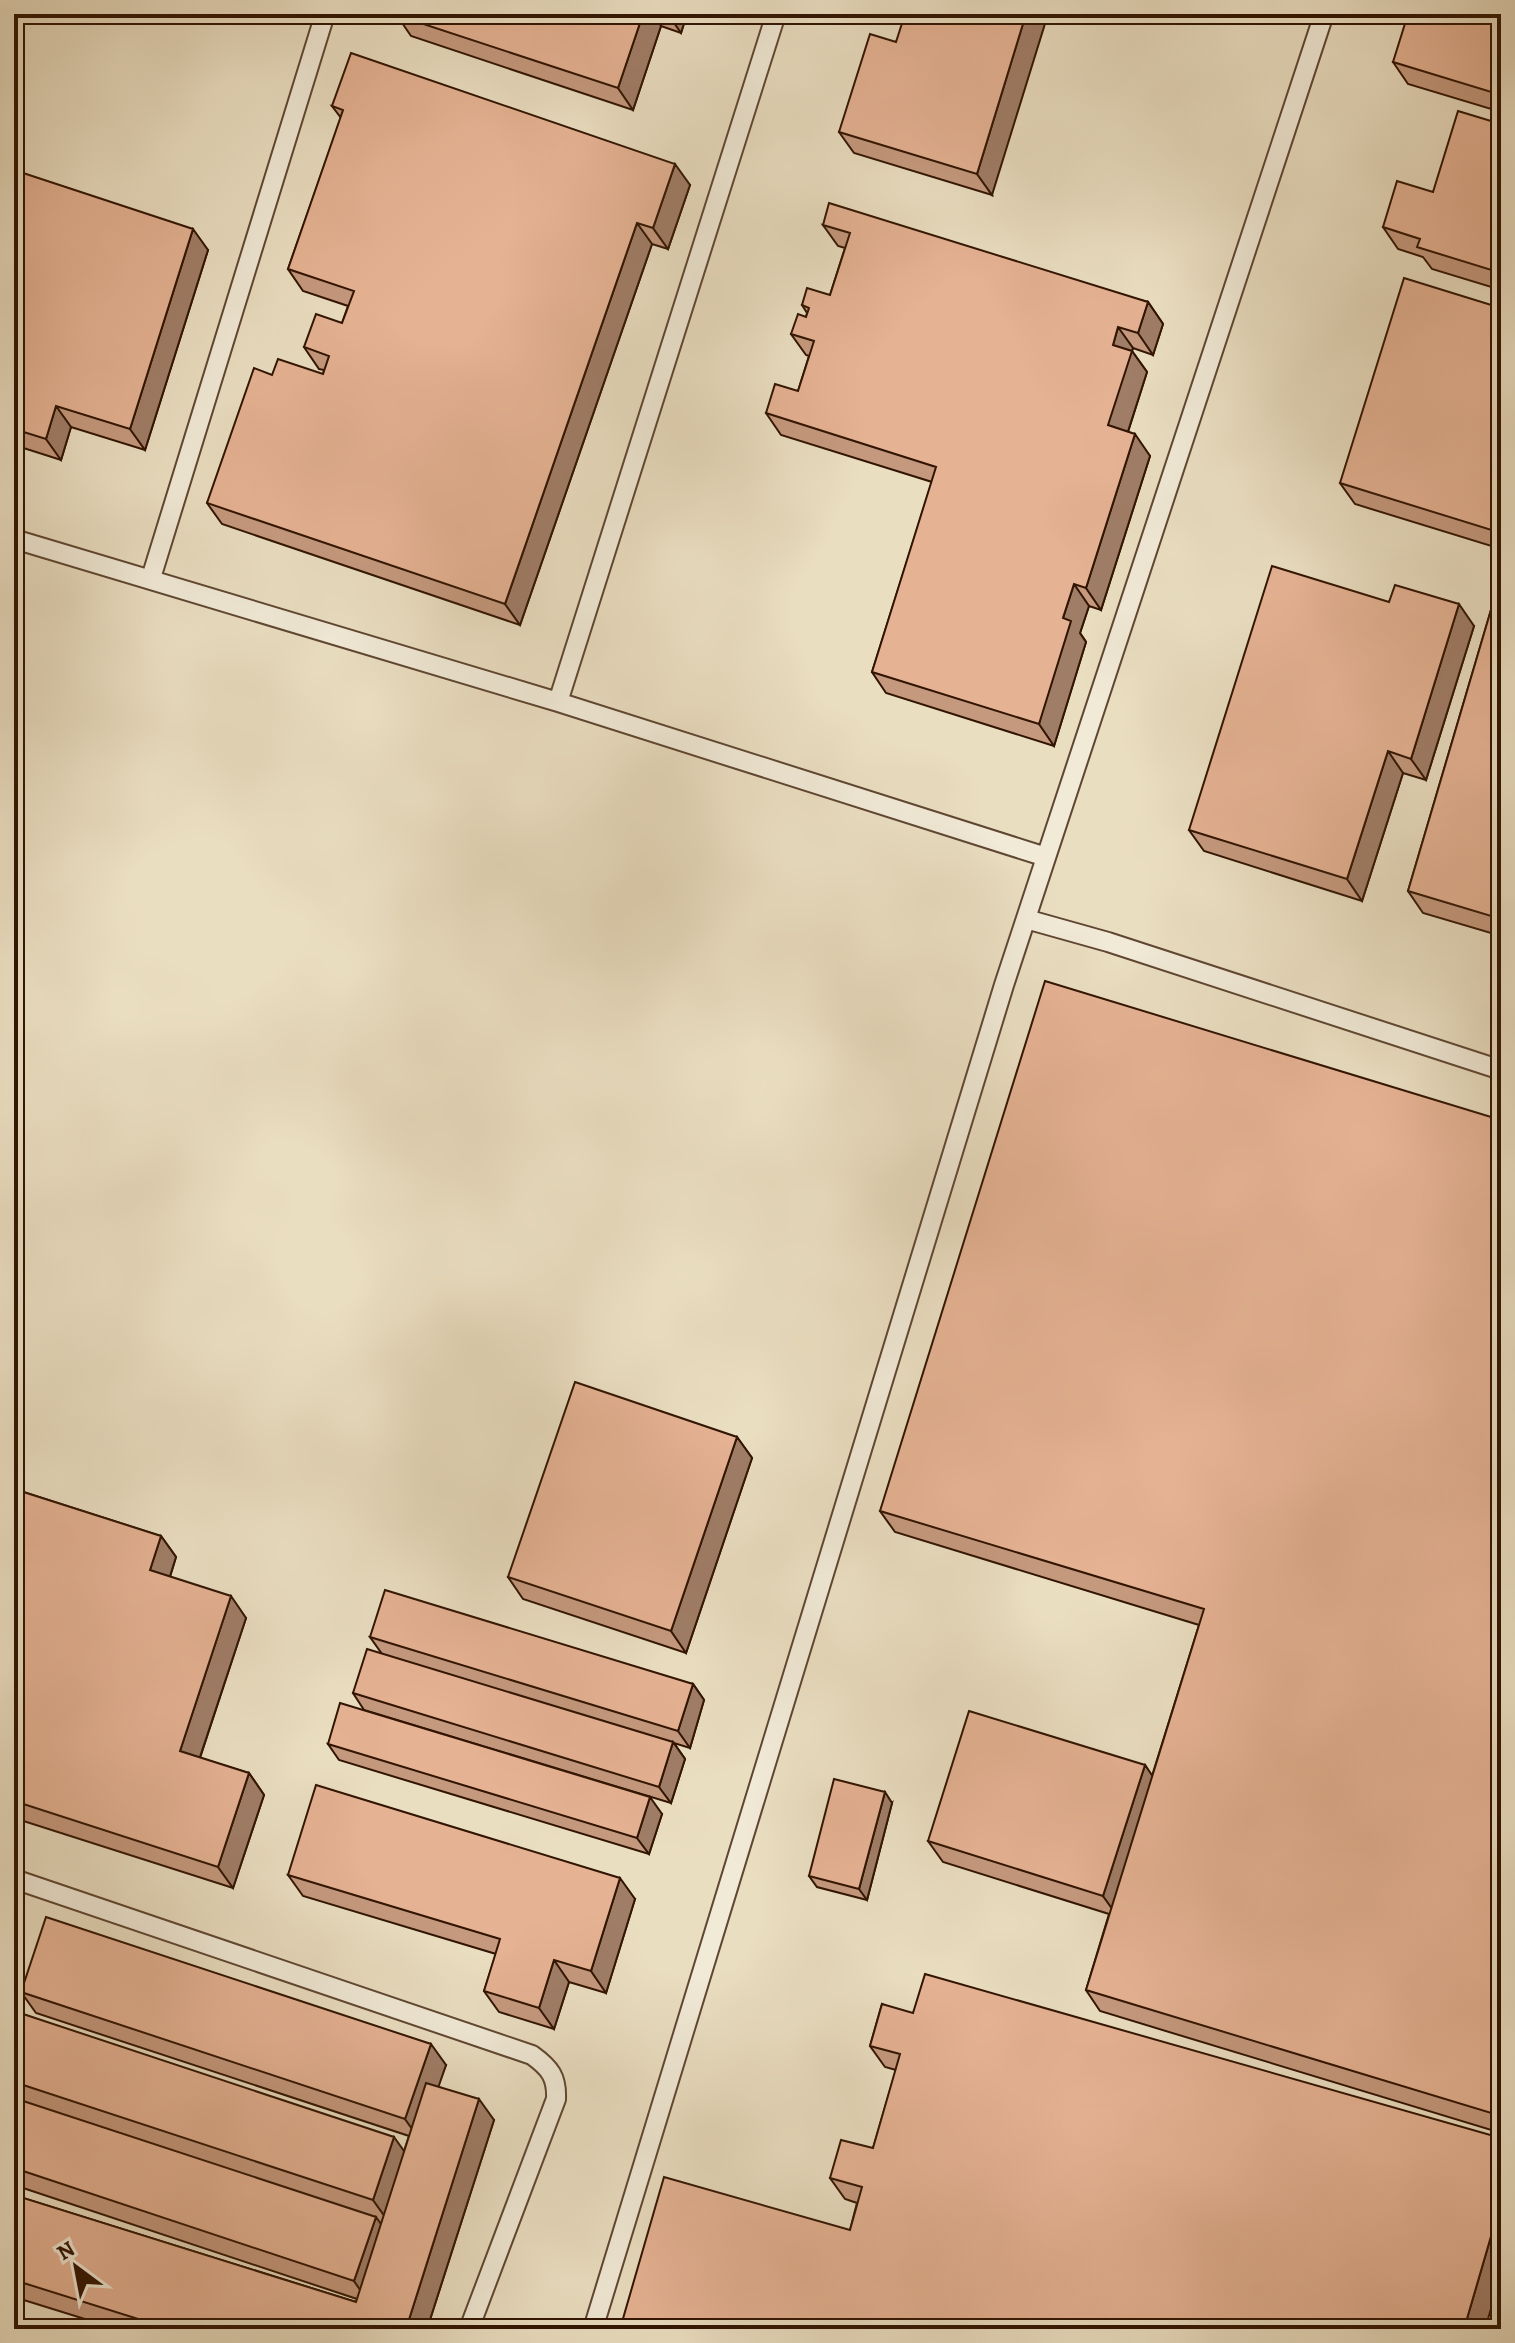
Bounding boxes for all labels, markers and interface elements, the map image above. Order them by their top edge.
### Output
north arrow [36,2227,116,2307]
text: N [51,2234,81,2268]

